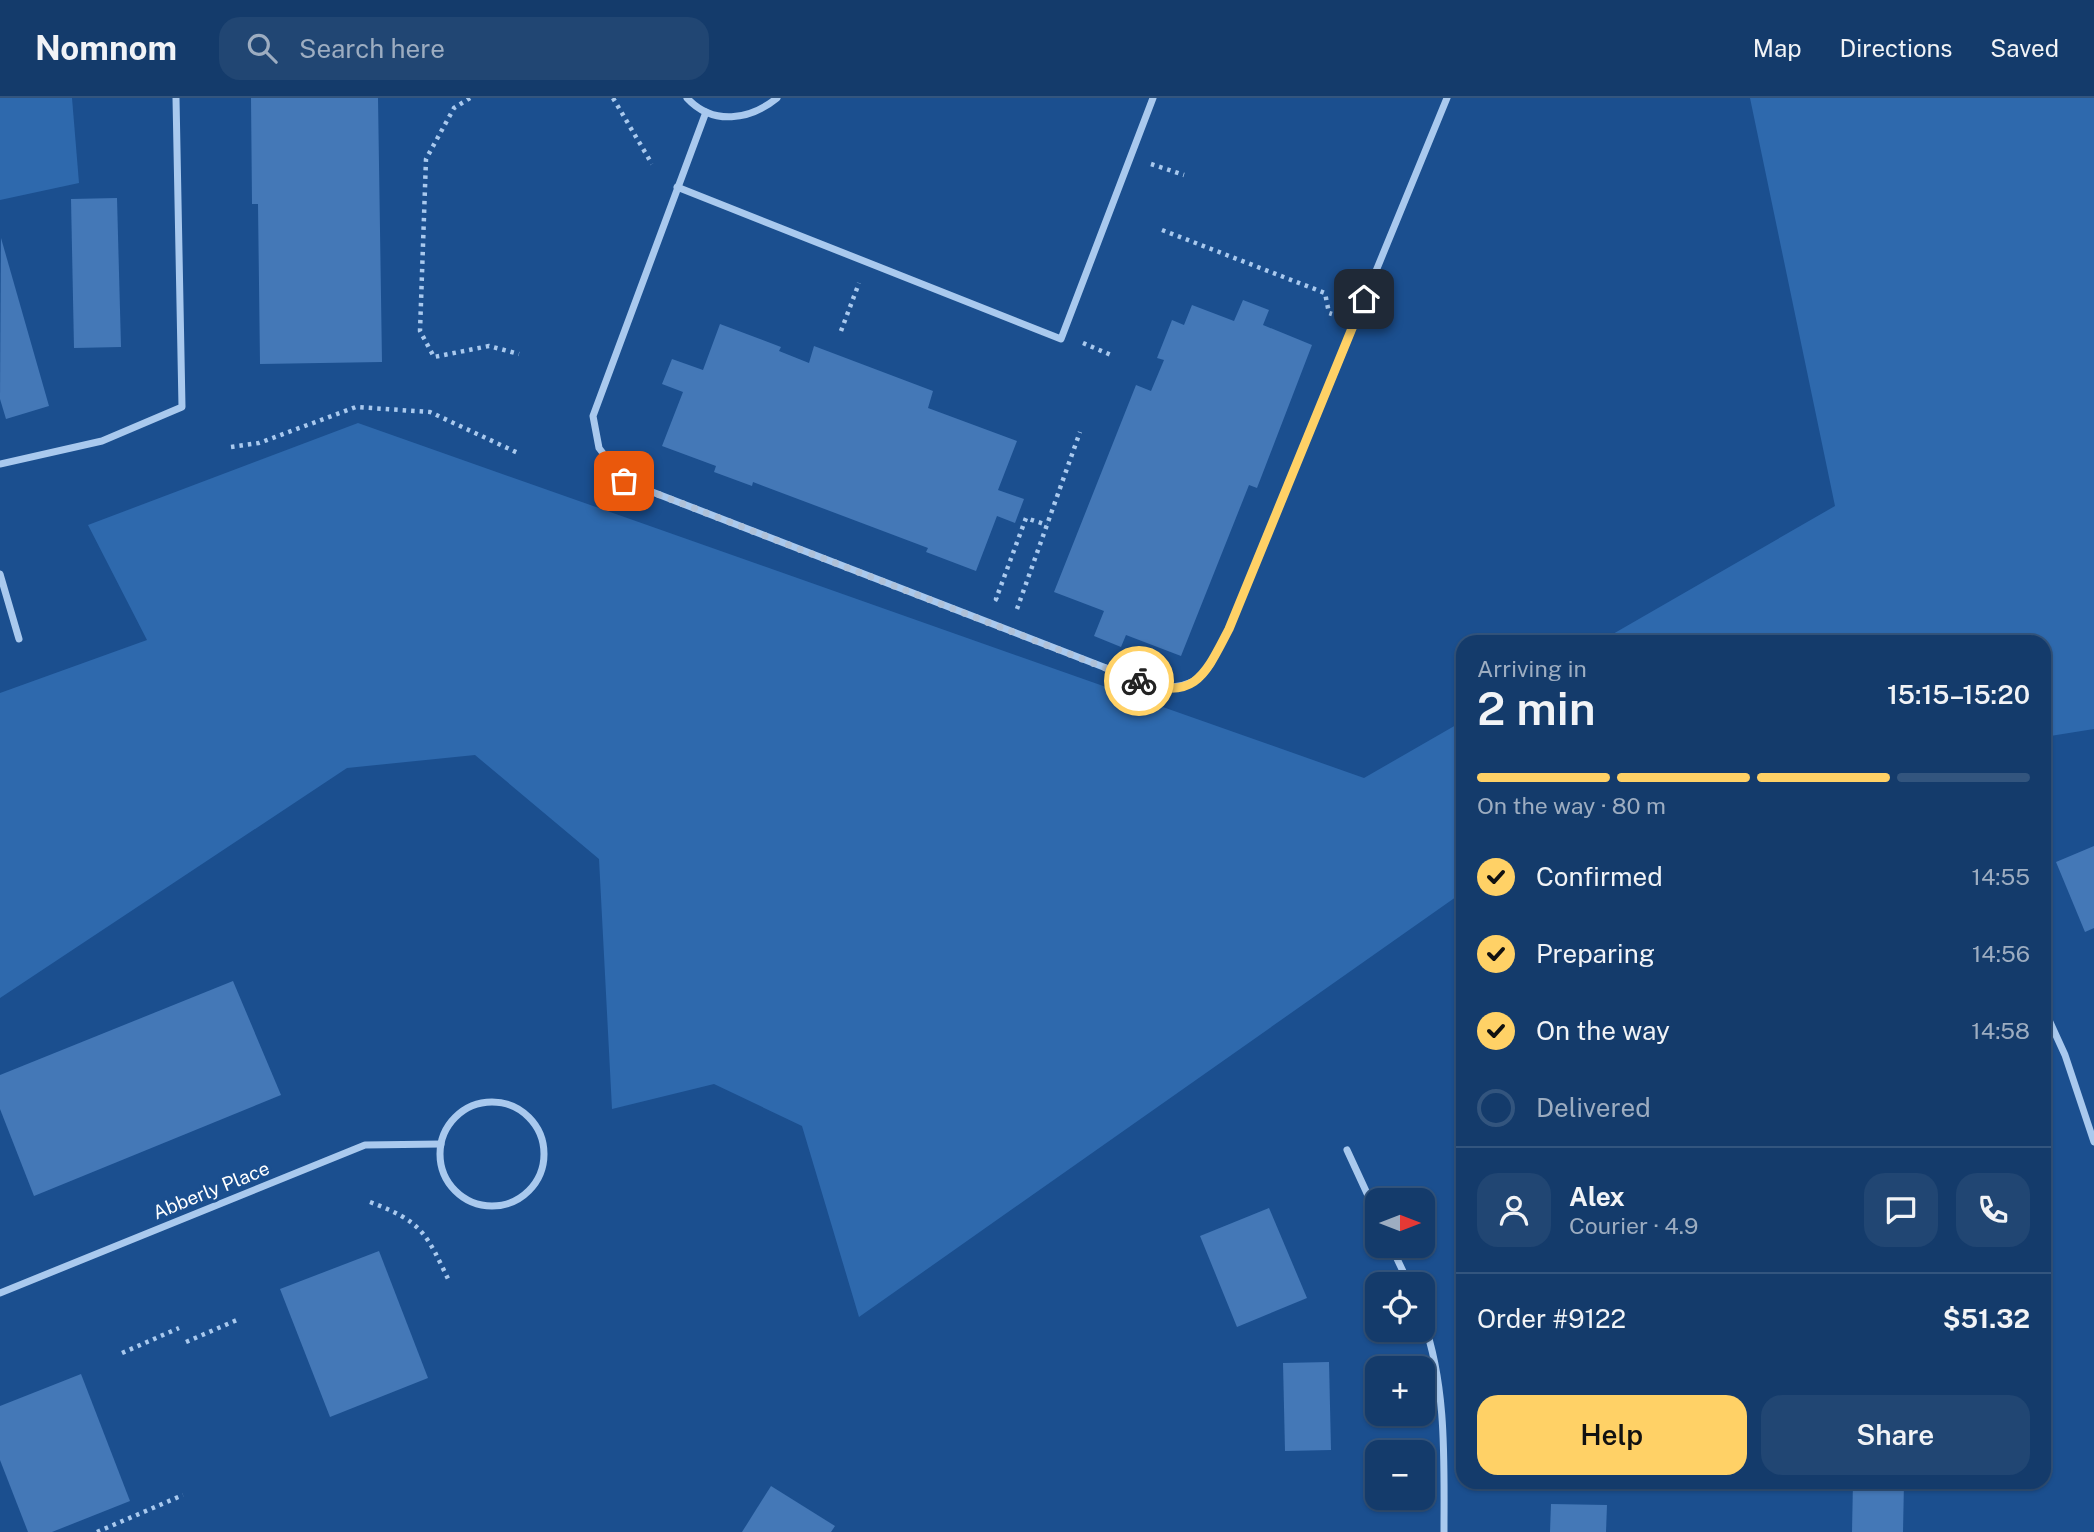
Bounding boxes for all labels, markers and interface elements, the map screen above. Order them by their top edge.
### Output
search box [219,17,709,80]
text: Nomnom [35,29,177,67]
icon: search [243,29,281,67]
text: Search here [299,33,445,64]
text: Map [1753,34,1802,62]
text: Directions [1840,34,1952,62]
text: Saved [1990,34,2059,62]
pin [1334,269,1394,329]
icon: home [1345,280,1383,318]
pin [594,451,654,511]
icon: bag [605,462,643,500]
courier [1104,646,1174,716]
text: Arriving in [1477,655,1587,682]
icon: bike [1120,662,1158,700]
text: 15:15–15:20 [1887,679,2030,710]
text: 2 min [1477,681,1596,735]
text: On the way · 80 m [1477,792,1666,819]
icon: check [1477,858,1515,896]
text: Confirmed [1536,861,1663,892]
text: 14:55 [1972,863,2030,890]
icon: check [1477,935,1515,973]
text: Preparing [1536,938,1655,969]
text: 14:56 [1972,940,2030,967]
icon: check [1477,1012,1515,1050]
text: On the way [1536,1015,1670,1046]
text: 14:58 [1971,1017,2030,1044]
text: Delivered [1536,1092,1651,1123]
street label: Abberly Place [150,1157,272,1223]
button: person [1477,1173,1551,1247]
button: chat [1864,1173,1938,1247]
button: phone [1956,1173,2030,1247]
text: Alex [1569,1181,1625,1212]
north arrow [1365,1188,1435,1258]
map controls [1365,1188,1435,1510]
text: Courier · 4.9 [1569,1212,1698,1239]
button: locate [1365,1272,1435,1342]
text: Order #9122 [1477,1303,1626,1334]
text: $51.32 [1943,1303,2030,1334]
button: + [1365,1356,1435,1426]
button: Help [1477,1395,1747,1475]
button: Share [1761,1395,2030,1475]
button: − [1365,1440,1435,1510]

